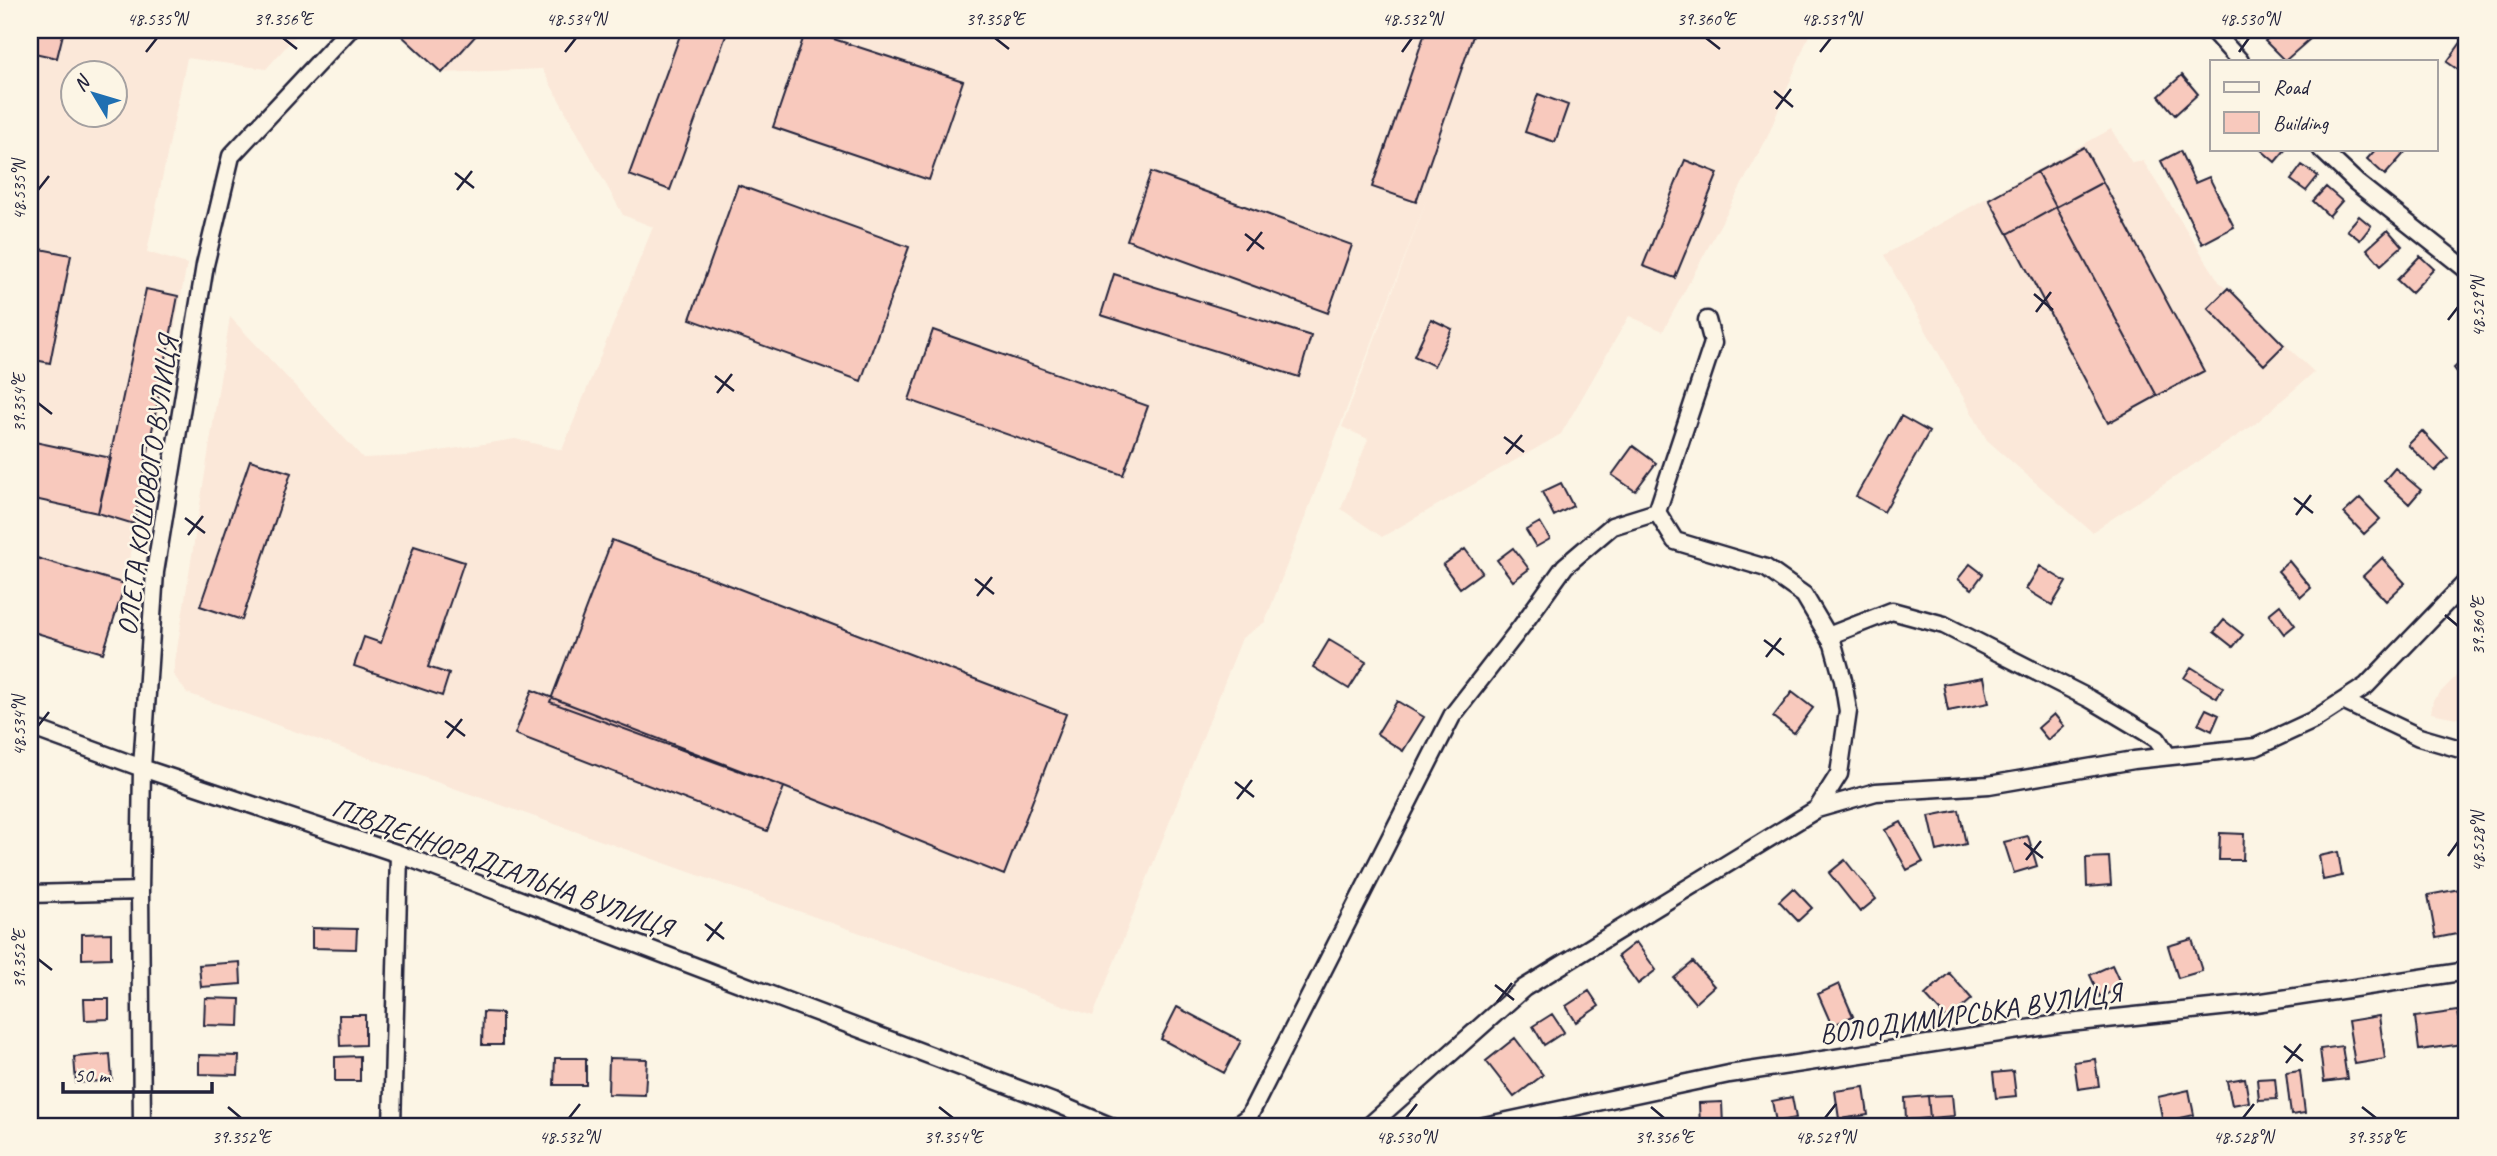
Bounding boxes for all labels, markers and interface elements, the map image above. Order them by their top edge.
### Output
text: 48.535°N [127,8,190,30]
text: 39.356°E [254,8,315,30]
text: 48.534°N [546,8,609,30]
text: 39.358°E [966,8,1027,30]
text: 48.532°N [1382,8,1445,30]
text: 39.360°E [1677,8,1738,30]
text: 48.531°N [1801,8,1864,30]
text: 48.530°N [2219,8,2282,30]
north arrow [60,60,130,130]
legend [2210,60,2438,150]
text: N [68,70,96,96]
text: Road [2273,74,2312,100]
text: Building [2273,110,2330,136]
text: 48.535°N [8,157,30,220]
text: 48.529°N [2467,274,2489,337]
street label: ОЛЕГА КОШОВОГО ВУЛИЦЯ [109,330,186,638]
text: 39.354°E [8,371,30,432]
text: 39.360°E [2467,594,2489,655]
text: 48.534°N [8,693,30,756]
street label: ПІВДЕННОРАДІАЛЬНА ВУЛИЦЯ [327,789,680,946]
text: 48.528°N [2467,809,2489,872]
text: 39.352°E [8,927,30,988]
street label: ВОЛОДИМИРСЬКА ВУЛИЦЯ [1817,974,2127,1051]
scale bar [63,1051,212,1095]
text: 50 m [74,1062,112,1088]
text: 39.352°E [212,1126,273,1148]
text: 48.532°N [539,1126,602,1148]
text: 39.354°E [924,1126,985,1148]
text: 48.530°N [1376,1126,1439,1148]
text: 39.356°E [1635,1126,1696,1148]
text: 48.529°N [1795,1126,1858,1148]
text: 48.528°N [2213,1126,2276,1148]
text: 39.358°E [2347,1126,2408,1148]

